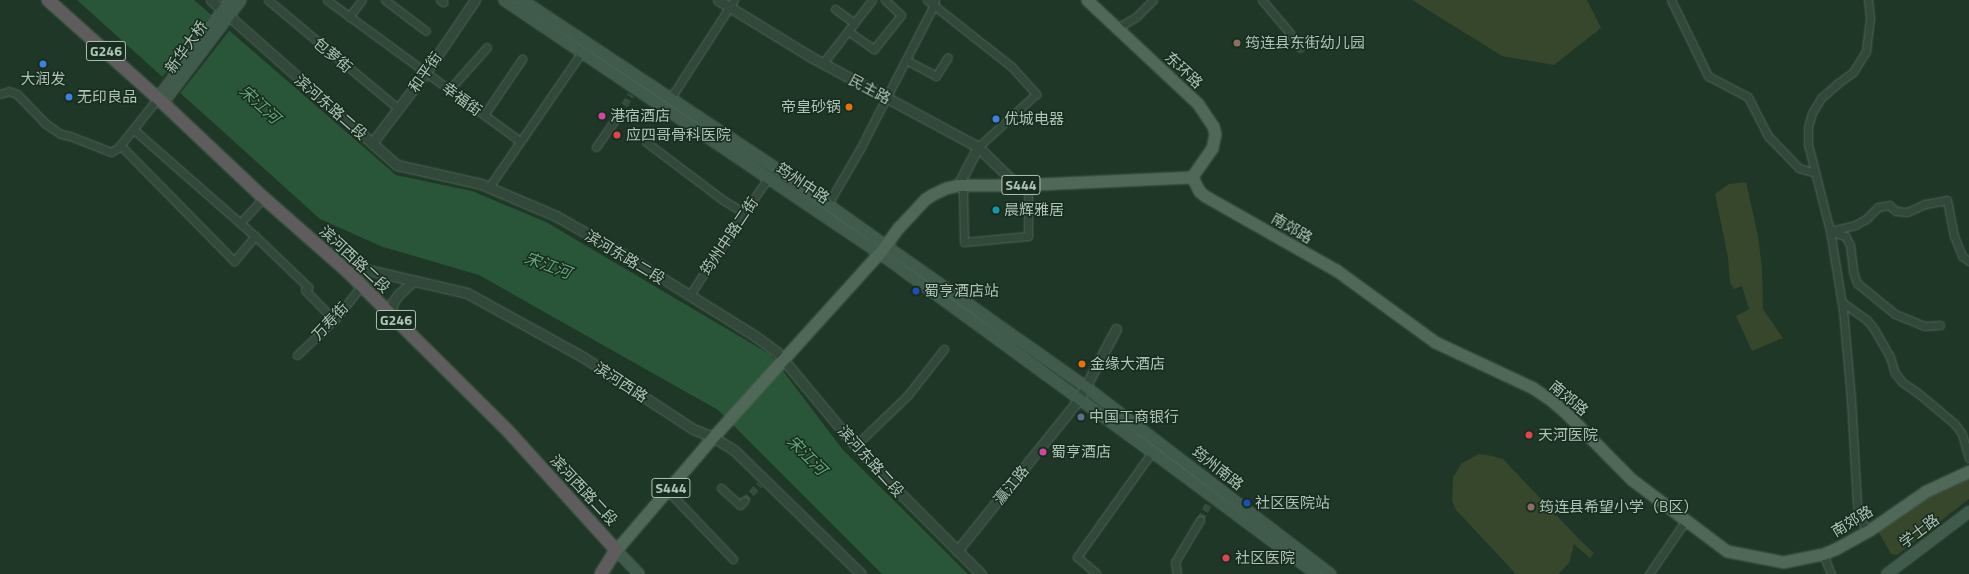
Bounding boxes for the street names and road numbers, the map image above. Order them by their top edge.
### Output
street label: 新华大桥 [161,17,211,77]
street label: 包萝街 [310,34,356,76]
road number: G246 [85,39,127,63]
street label: 和平街 [405,48,445,96]
street label: 东环路 [1161,48,1207,92]
street label: 民主路 [846,70,894,108]
street label: 滨河东路二段 [291,71,371,143]
street label: 幸福街 [439,78,485,120]
street label: 筠州中路 [773,159,833,207]
road number: S444 [1001,173,1041,197]
street label: 筠州中路二街 [696,194,762,278]
street label: 南郊路 [1268,209,1316,247]
street label: 滨河西路二段 [316,222,394,296]
street label: 滨河东路二段 [582,226,668,288]
street label: 万寿街 [308,298,352,344]
road number: G246 [375,308,417,332]
street label: 滨河西路 [591,358,651,406]
street label: 南郊路 [1546,377,1592,419]
street label: 滨河东路二段 [834,422,908,500]
street label: 筠州南路 [1189,442,1247,494]
street label: 滨河西路二段 [547,451,621,529]
street label: 瀛江路 [990,462,1032,508]
road number: S444 [651,476,691,500]
street label: 南郊路 [1828,502,1876,540]
street label: 学士路 [1896,510,1942,552]

